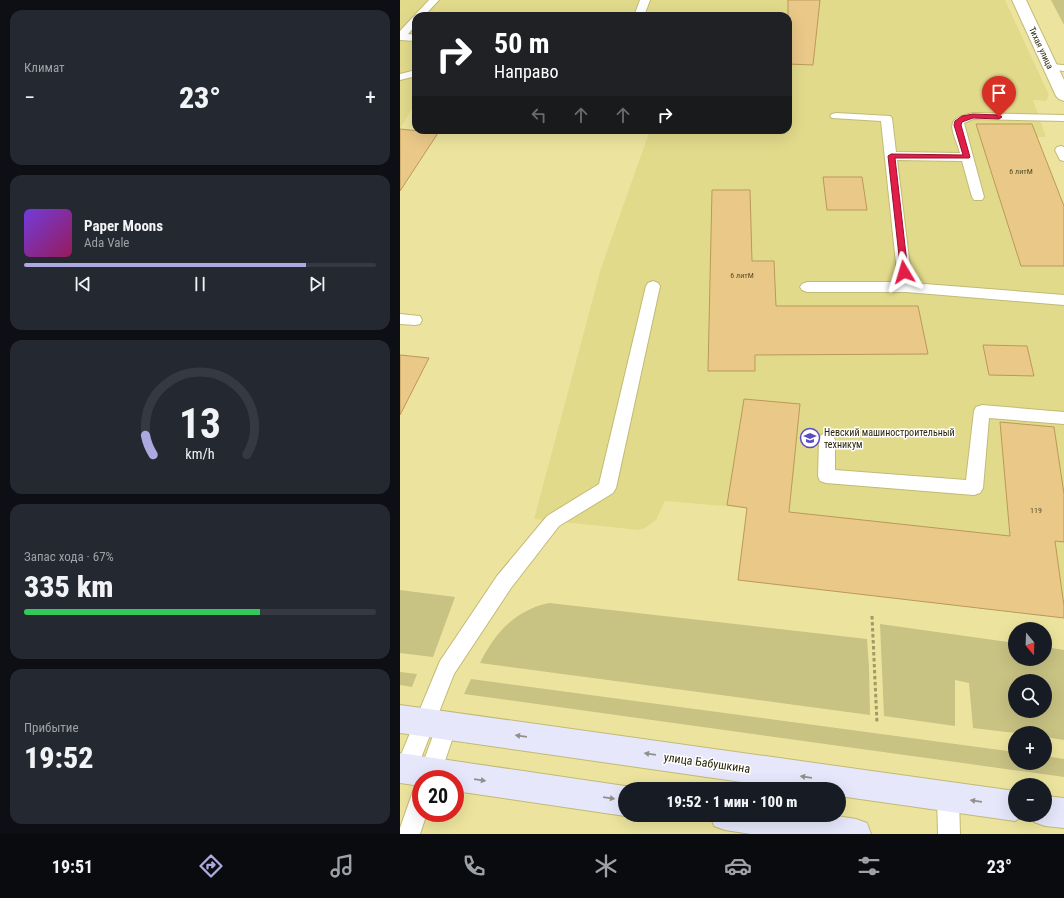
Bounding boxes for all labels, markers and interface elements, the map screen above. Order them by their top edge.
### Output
street label: Тихая улица [1027,25,1055,71]
text: 50 m [494,27,550,60]
icon: right [428,28,480,80]
text: Климат [24,60,65,75]
text: Направо [494,61,559,82]
pin [982,76,1016,117]
text: 23° [179,80,221,115]
icon: arrive [988,82,1010,104]
text: − [24,85,35,110]
text: + [365,85,376,110]
icon: left [528,104,550,126]
icon: ahead [570,104,592,126]
icon: ahead [612,104,634,126]
icon: right [654,104,676,126]
house number: 6 литМ [1009,167,1033,176]
text: Paper Moons [84,217,163,235]
text: Ada Vale [84,235,129,250]
position arrow [883,251,925,293]
house number: 6 литМ [730,271,754,280]
icon: previous [72,273,94,295]
icon: pause [189,273,211,295]
icon: next [306,273,328,295]
text: 13 [179,399,221,448]
school or university icon: Невский машиностроительный техникум [799,427,821,449]
place label: Невский машиностроительный техникум [824,427,955,450]
text: km/h [185,446,215,462]
house number: 119 [1030,506,1042,515]
text: Запас хода · 67% [24,549,114,564]
text: 335 km [24,569,113,604]
north arrow [1008,622,1052,666]
map controls [1008,622,1052,822]
button: search [1008,674,1052,718]
text: Прибытие [24,720,79,735]
button: + [1008,726,1052,770]
one-way arrow [515,733,527,739]
text: 19:52 [24,740,93,775]
street label: улица Бабушкина [663,750,751,776]
one-way arrow [644,751,656,757]
speed limit sign: 20 [412,770,464,822]
one-way arrow [800,774,812,780]
one-way arrow [474,777,486,783]
button: − [1008,778,1052,822]
text: 19:52 · 1 мин · 100 m [667,793,797,811]
one-way arrow [603,795,615,801]
one-way arrow [970,798,982,804]
icon: directions [197,852,225,880]
icon: music [328,852,356,880]
icon: phone [460,852,488,880]
icon: climate [592,852,620,880]
icon: car [724,852,752,880]
icon: filters [855,852,883,880]
text: 19:51 [52,856,93,877]
text: 23° [987,856,1012,877]

